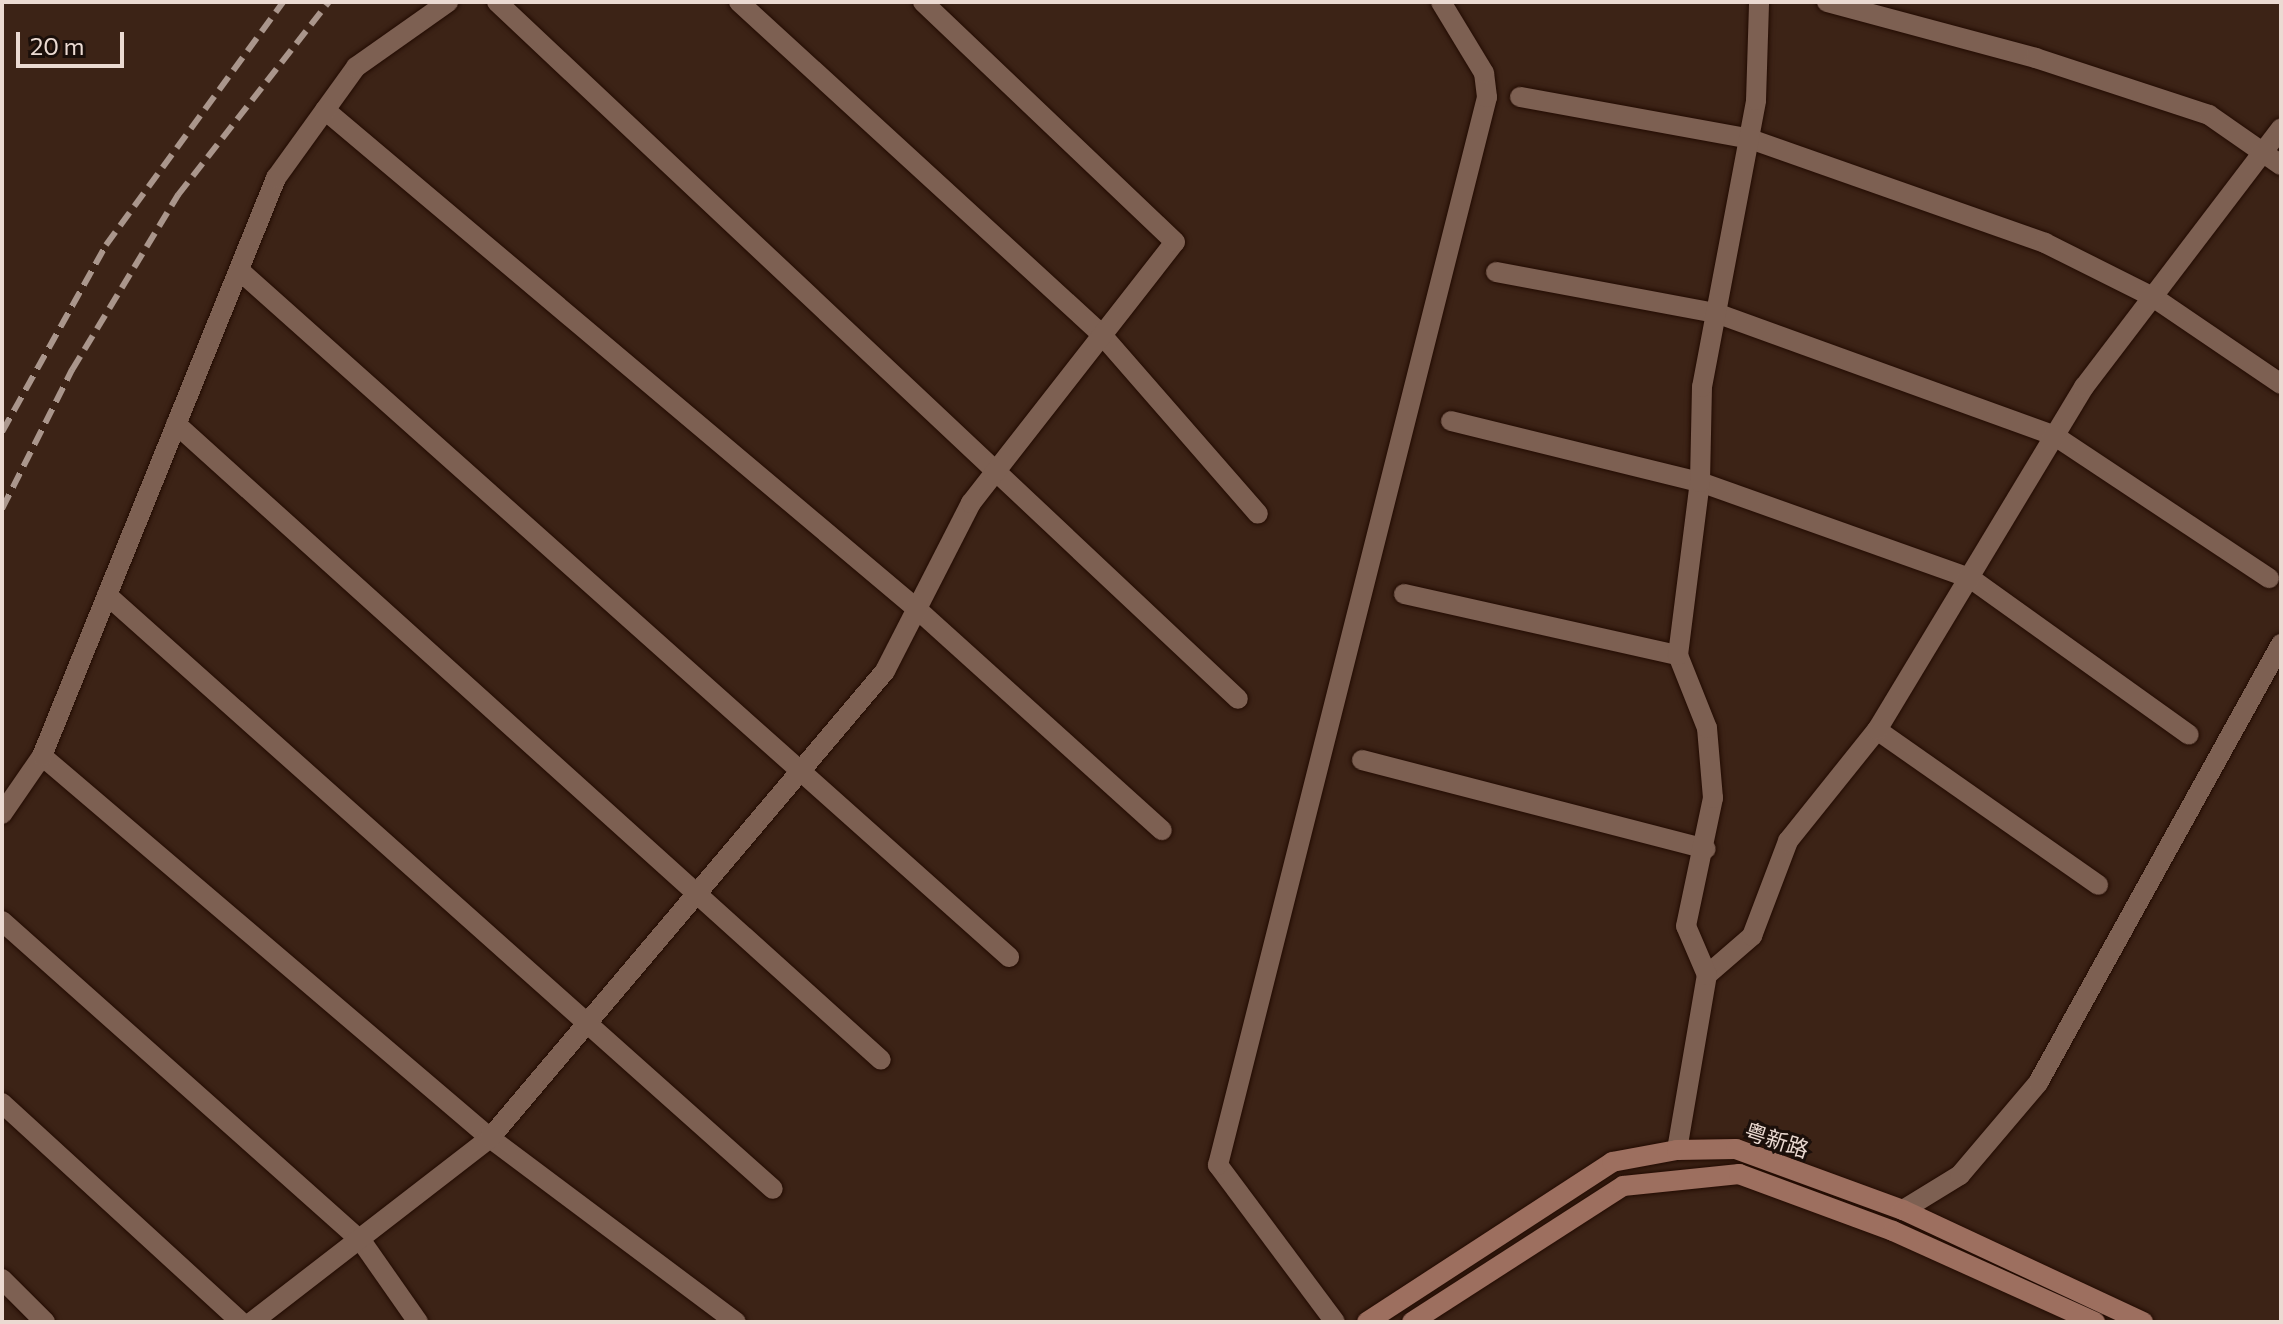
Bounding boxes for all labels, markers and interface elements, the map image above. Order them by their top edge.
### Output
scale bar [20,16,128,66]
text: 20 m [30,31,84,60]
street label: 粤新路 [1742,1117,1812,1163]

